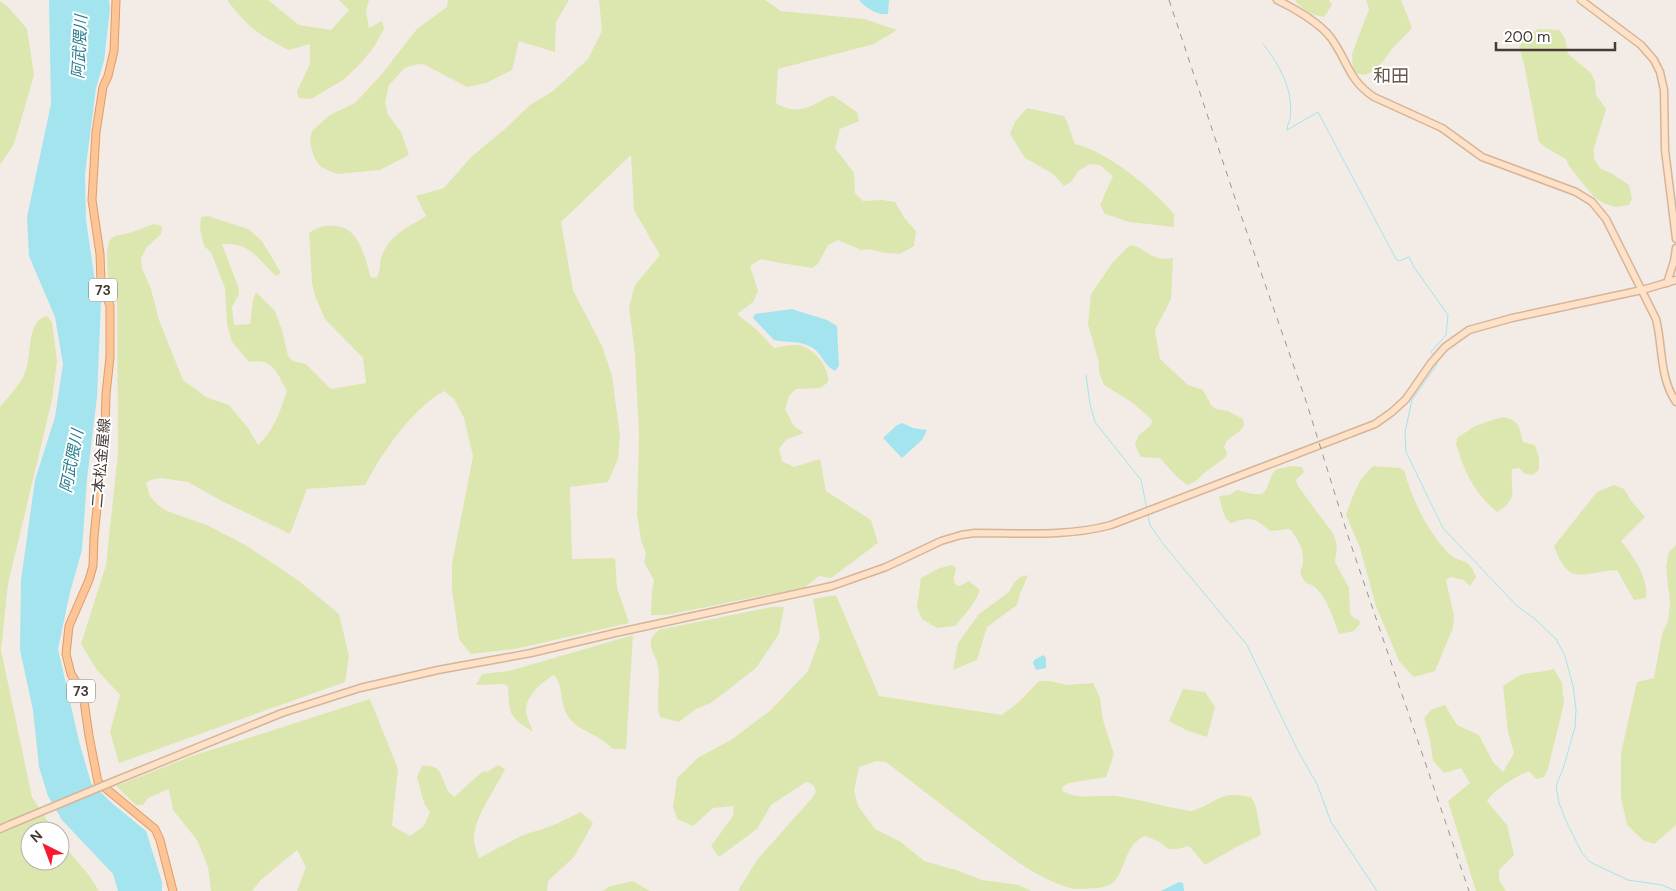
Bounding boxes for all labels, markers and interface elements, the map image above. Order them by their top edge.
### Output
water label: 阿武隈川 [67,13,92,80]
scale bar [1496,20,1615,52]
text: 200 m [1504,27,1550,47]
district label: 和田 [1373,64,1409,88]
road number: 73 [89,278,117,302]
street label: 二本松金屋線 [87,417,115,509]
water label: 阿武隈川 [55,426,88,495]
road number: 73 [67,679,95,702]
north arrow [20,821,70,871]
text: N [26,826,46,846]

